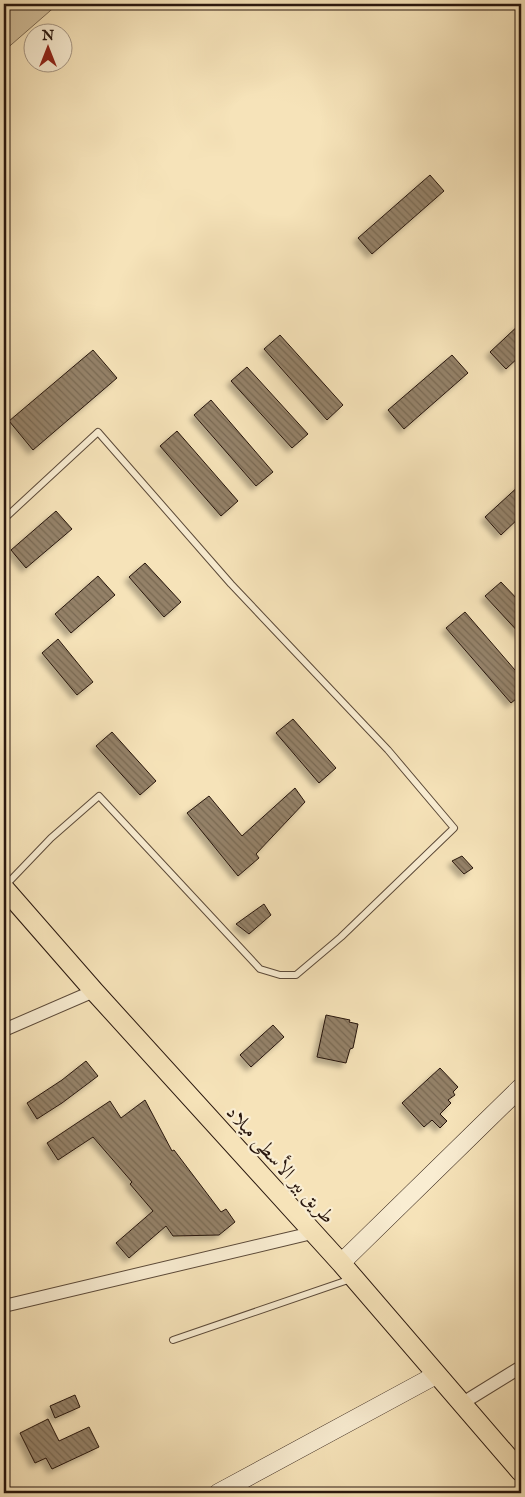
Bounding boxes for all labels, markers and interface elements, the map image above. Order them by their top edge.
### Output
north arrow [22,22,72,72]
text: N [41,27,54,45]
street label: طريق بير الأسطى ميلاد [220,1098,343,1230]

